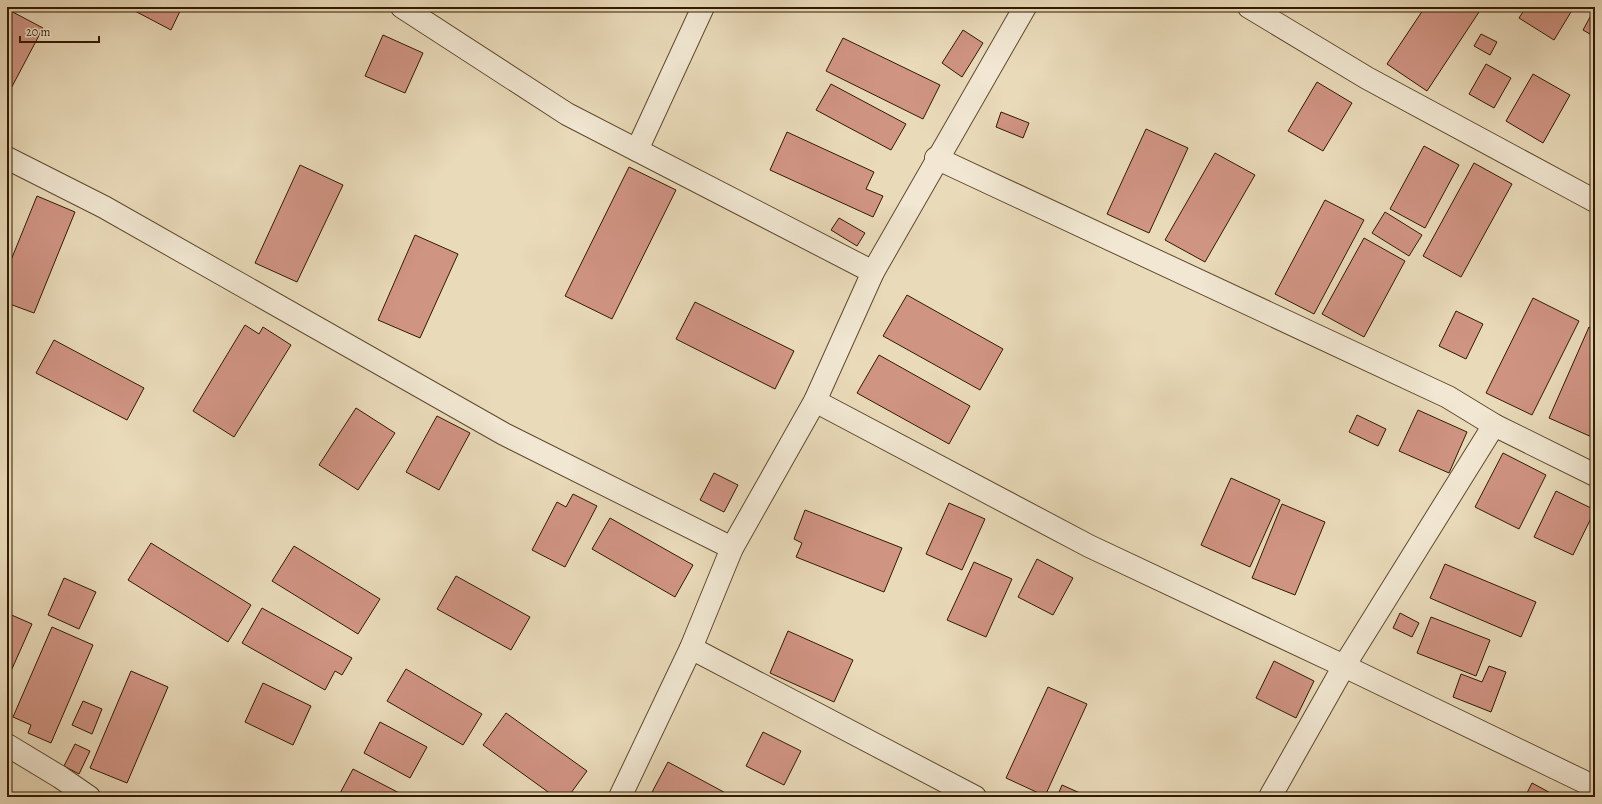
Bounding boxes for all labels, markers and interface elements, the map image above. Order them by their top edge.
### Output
scale bar [20,18,99,44]
text: 20 m [26,24,50,40]

